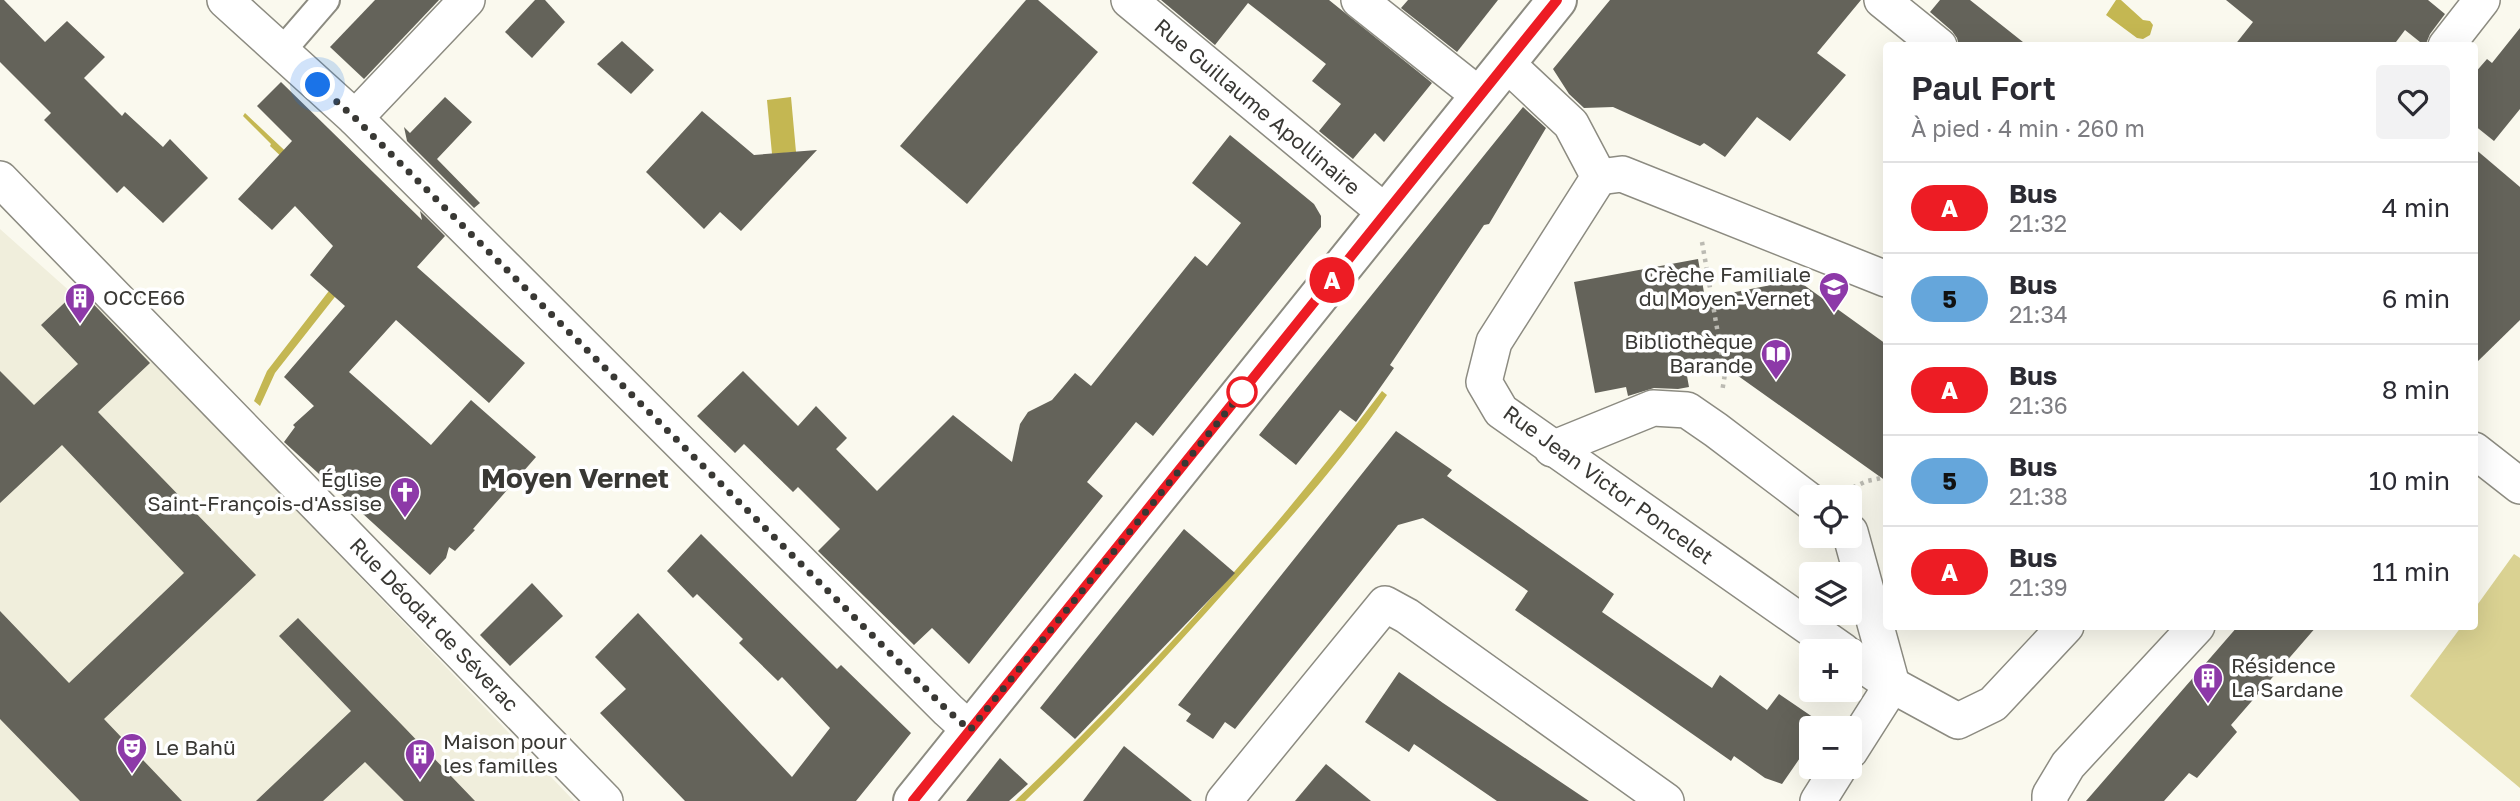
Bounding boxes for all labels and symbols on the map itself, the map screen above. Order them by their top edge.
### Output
street label: Rue Guillaume Apollinaire [1150,13,1366,200]
your location [300,67,335,102]
line badge: A [1309,257,1355,303]
place label: Crèche Familiale du Moyen-Vernet [1639,261,1811,311]
school or university icon: Crèche Familiale du Moyen-Vernet [1817,270,1851,314]
building icon: OCCE66 [63,281,97,325]
place label: OCCE66 [103,284,185,310]
place label: Bibliothèque Barande [1624,328,1753,378]
library icon: Bibliothèque Barande [1759,337,1793,381]
unlabelled marker [1227,377,1257,407]
street label: Rue Jean Victor Poncelet [1499,399,1719,569]
district label: Moyen Vernet [481,461,669,494]
place label: Église Saint-François-d'Assise [147,466,382,516]
church icon: Église Saint-François-d'Assise [388,475,422,519]
street label: Rue Déodat de Séverac [345,532,525,717]
place label: Résidence La Sardane [2231,652,2343,702]
building icon: Résidence La Sardane [2191,661,2225,705]
place label: Maison pour les familles [443,728,567,778]
theatre icon: Le Bahü [115,731,149,775]
place label: Le Bahü [155,734,236,760]
building icon: Maison pour les familles [403,737,437,781]

